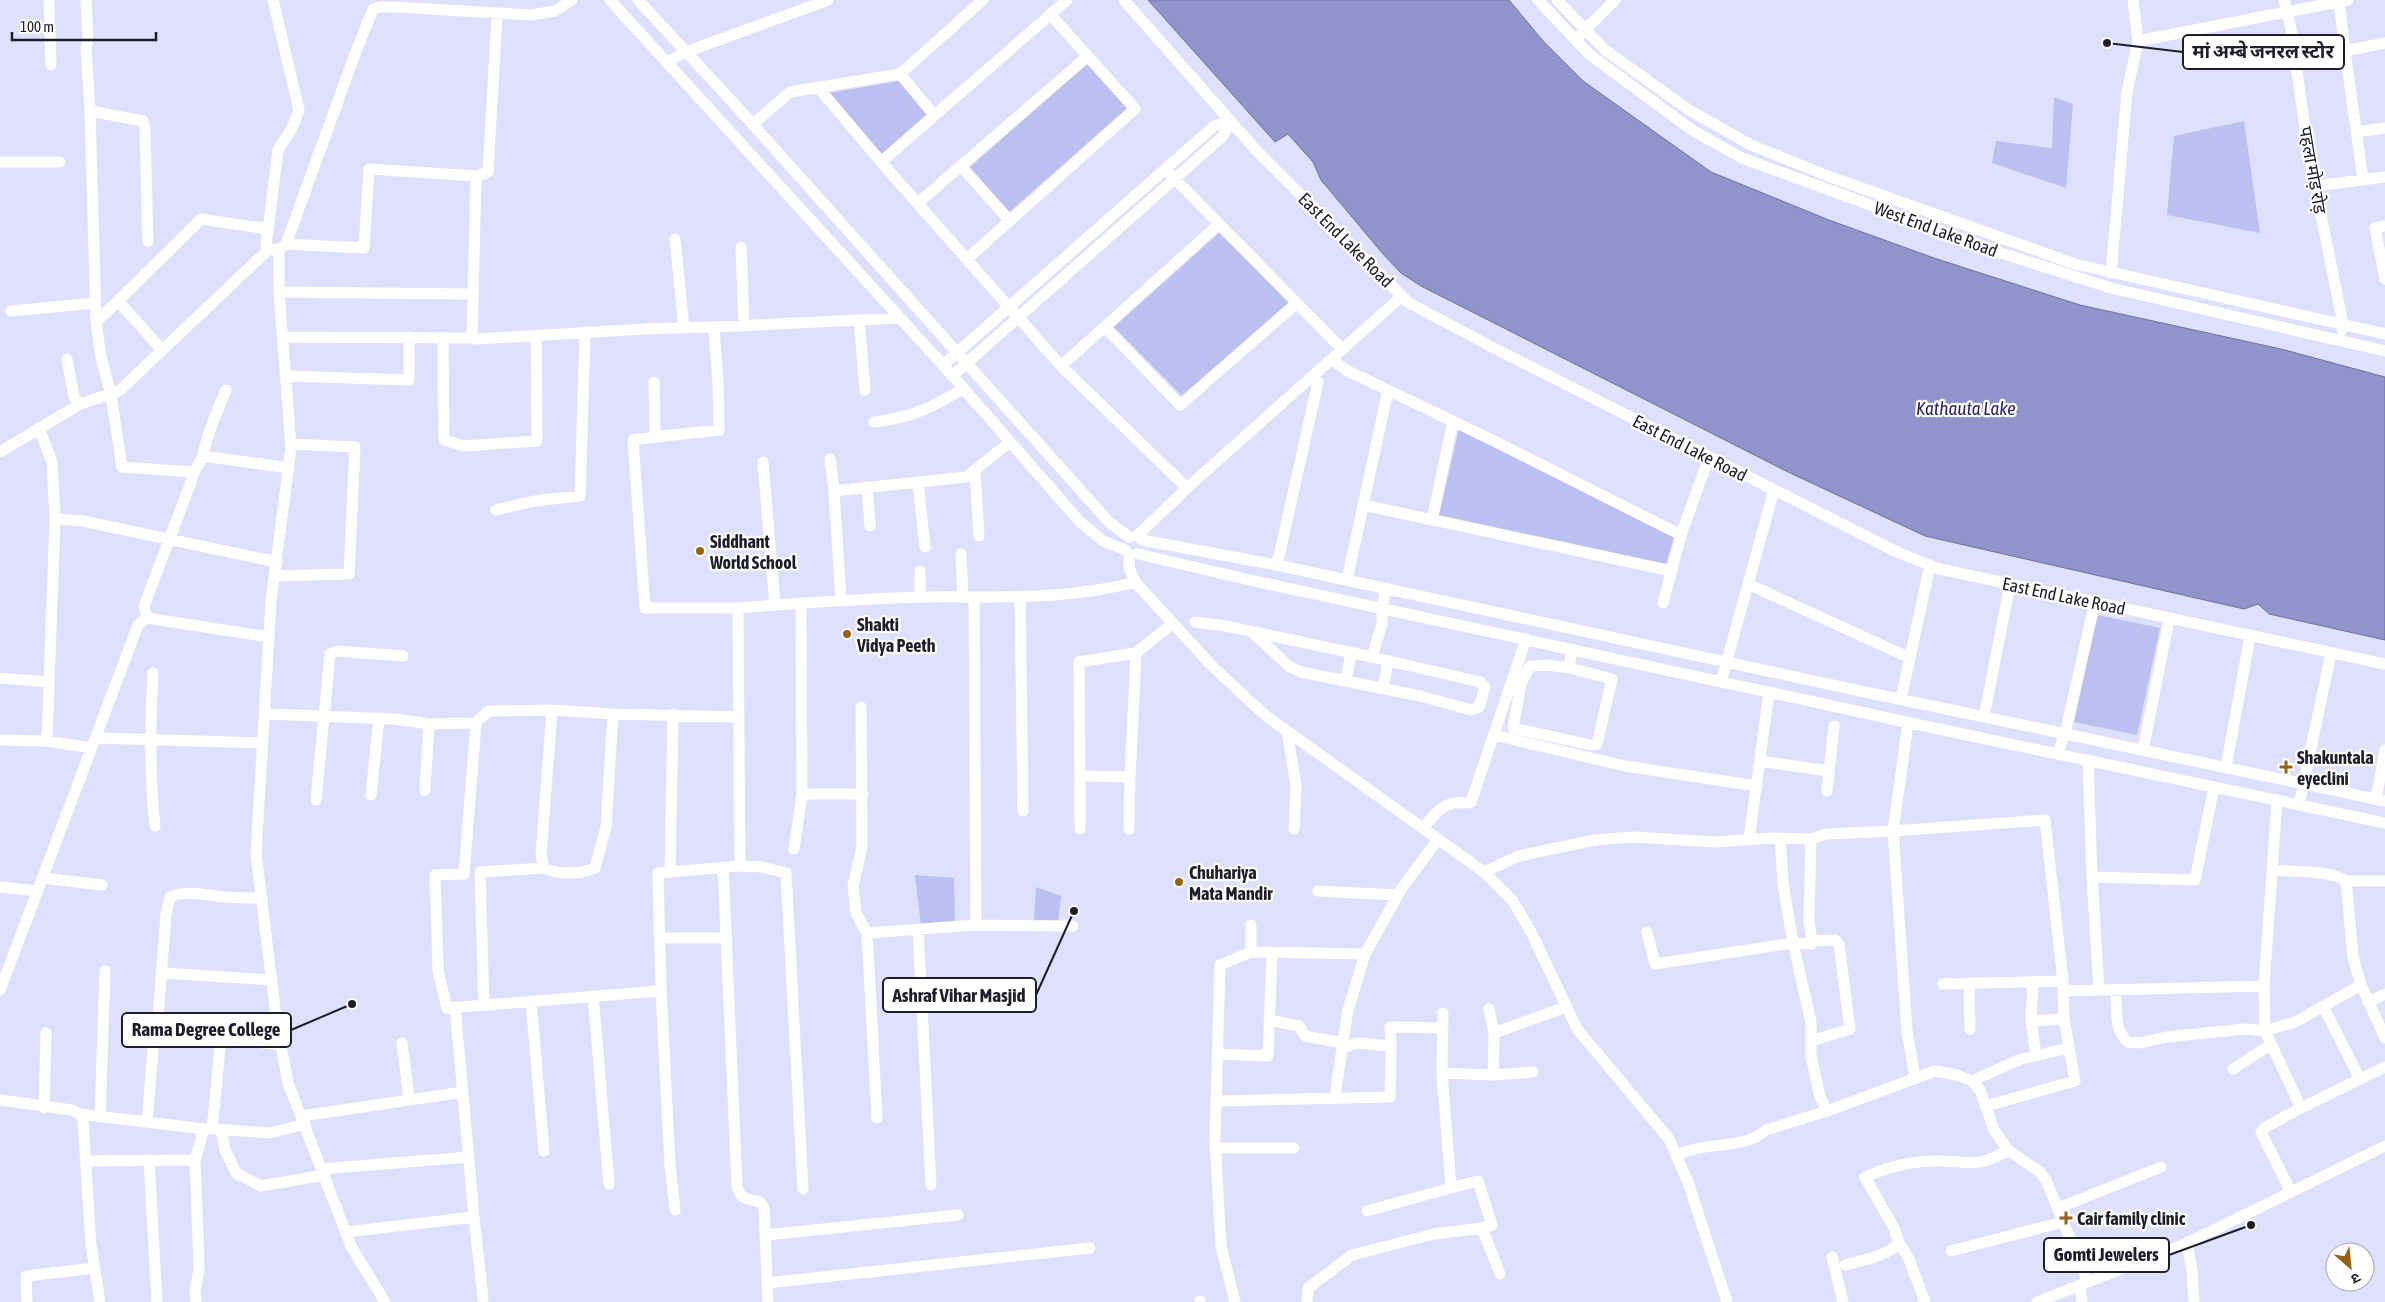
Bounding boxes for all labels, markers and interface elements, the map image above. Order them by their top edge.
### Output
scale bar [12,10,156,42]
text: 100 m [20,18,54,35]
callout: मां अम्बे जनरल स्टोर [2183,35,2344,69]
text: मां अम्बे जनरल स्टोर [2192,40,2334,62]
street label: पहला मोड़ रोड़ [2295,125,2331,216]
street label: East End Lake Road [1294,188,1398,292]
street label: West End Lake Road [1871,197,2001,261]
water label: Kathauta Lake [1916,397,2016,419]
street label: East End Lake Road [1629,410,1751,486]
place label: Siddhant World School [709,531,797,573]
marker: Siddhant World School [694,545,706,557]
street label: East End Lake Road [2001,573,2127,619]
place label: Shakti Vidya Peeth [856,614,936,656]
marker: Shakti Vidya Peeth [841,628,853,640]
place label: Shakuntala eyeclini [2297,747,2374,789]
marker: Shakuntala eyeclini [2279,760,2293,774]
place label: Chuhariya Mata Mandir [1189,862,1273,904]
marker: Chuhariya Mata Mandir [1173,876,1185,888]
callout: Ashraf Vihar Masjid [883,978,1036,1012]
text: Ashraf Vihar Masjid [891,984,1026,1006]
callout: Rama Degree College [122,1013,291,1047]
text: Rama Degree College [132,1018,281,1040]
place label: Cair family clinic [2077,1208,2186,1229]
marker: Cair family clinic [2059,1211,2073,1225]
callout: Gomti Jewelers [2044,1238,2169,1272]
north arrow [2325,1242,2375,1292]
text: Gomti Jewelers [2053,1243,2159,1265]
text: उ [2348,1270,2363,1288]

